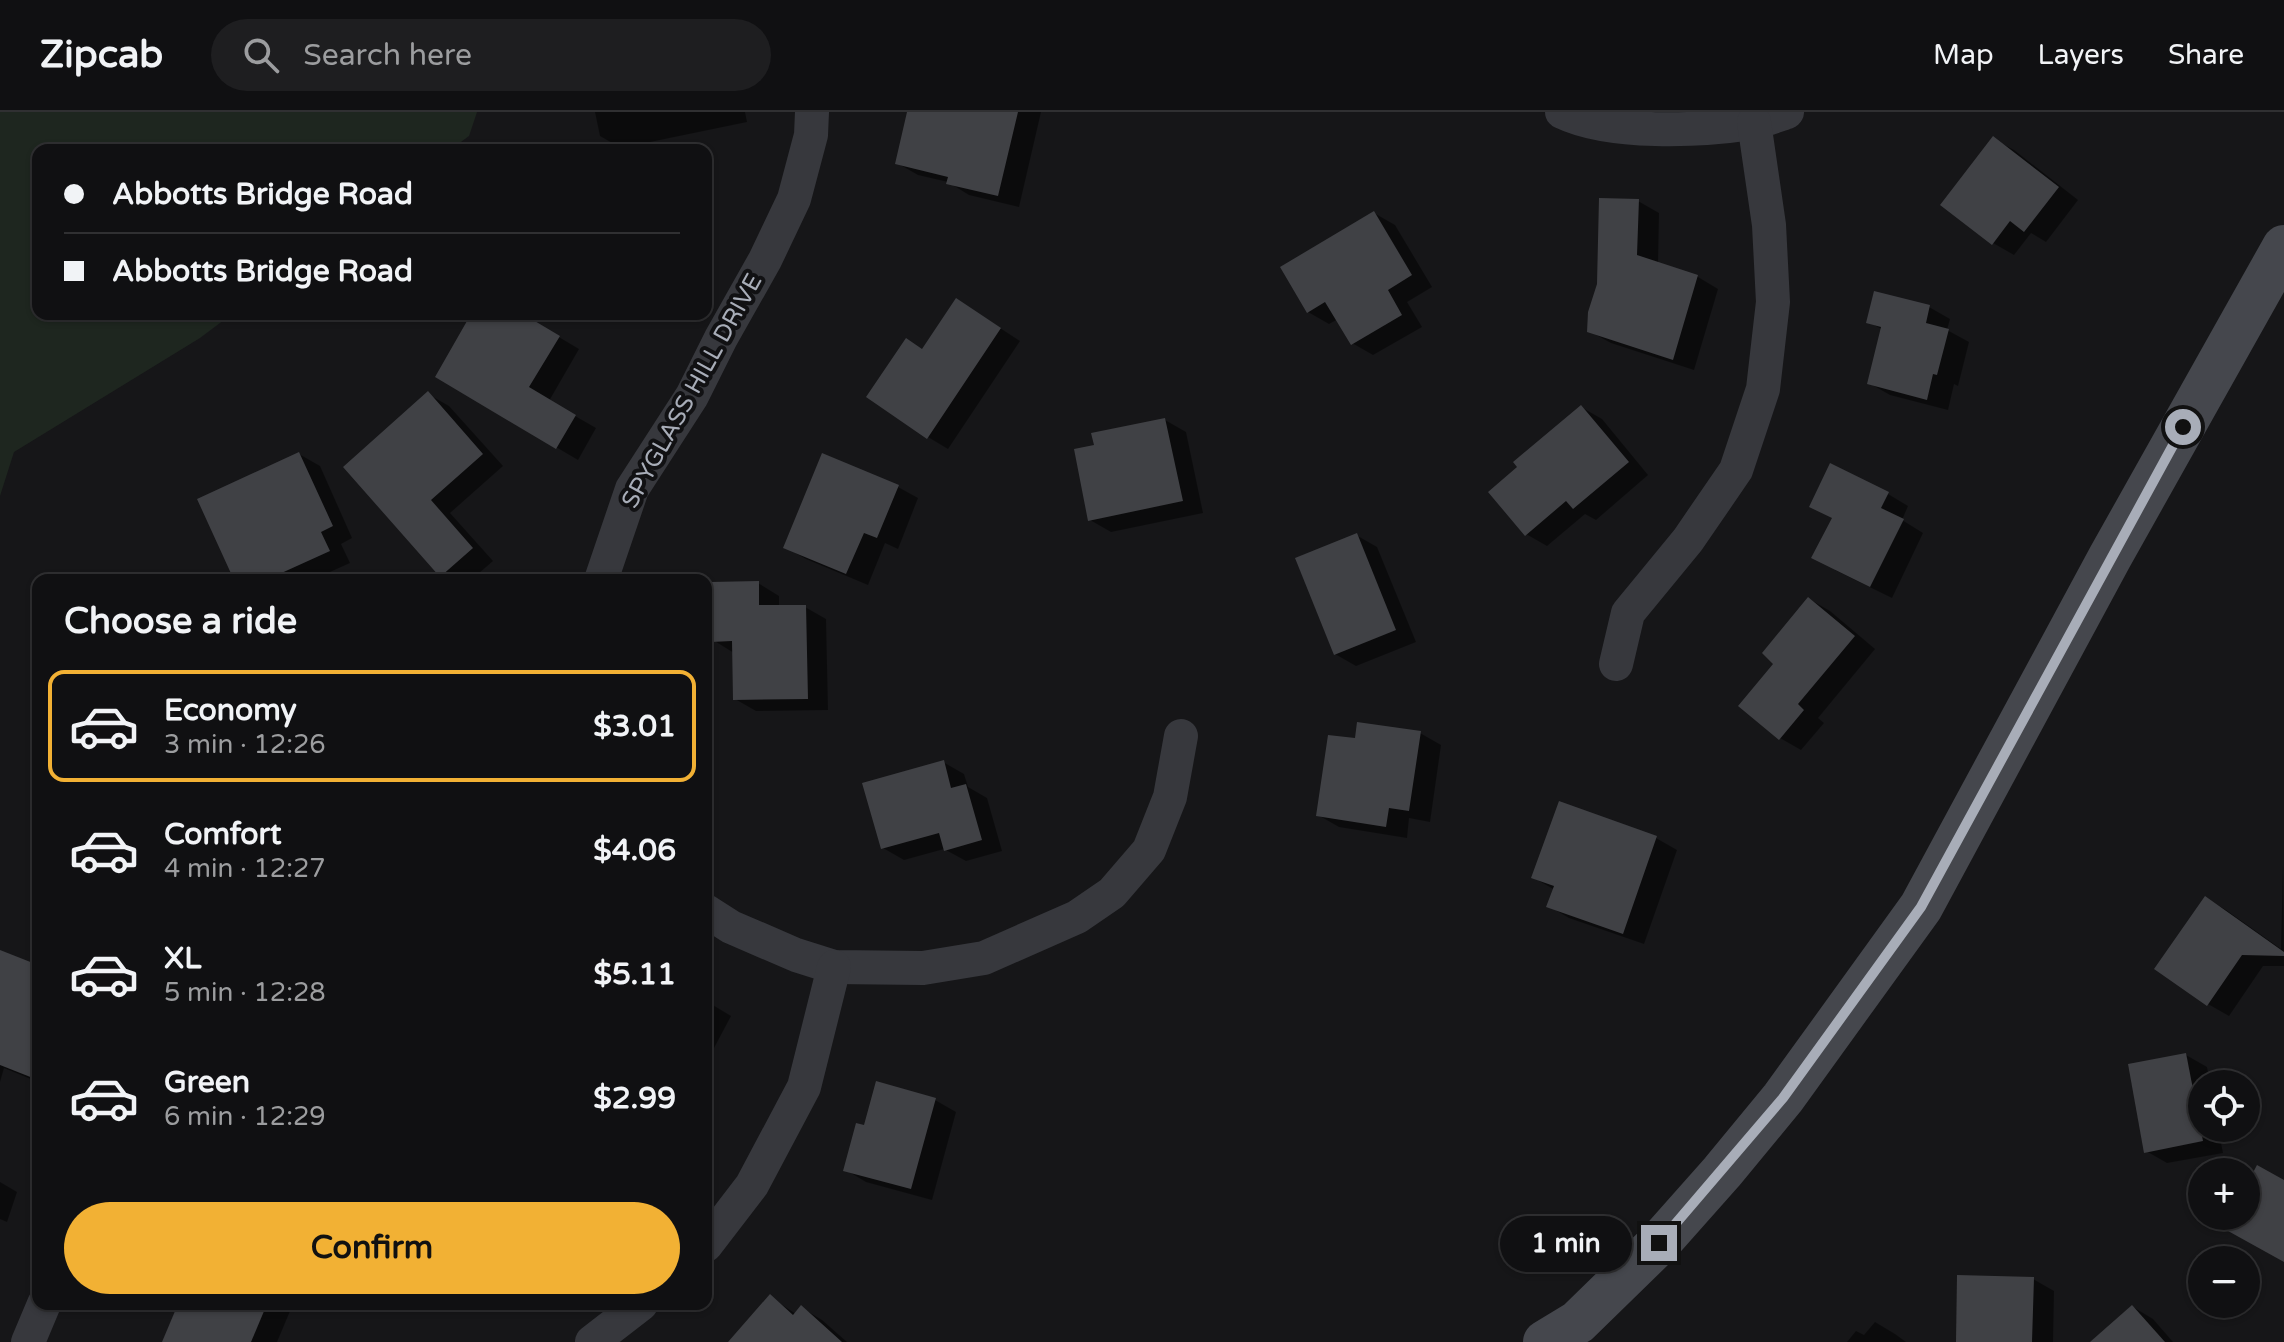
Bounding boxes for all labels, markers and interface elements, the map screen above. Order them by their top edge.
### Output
search box [211,19,771,91]
text: Zipcab [40,32,163,78]
icon: search [239,33,283,77]
text: Search here [303,37,472,74]
text: Map [1933,38,1994,72]
text: Layers [2038,38,2124,72]
text: Share [2168,38,2244,72]
text: Abbotts Bridge Road [112,176,413,213]
text: Abbotts Bridge Road [112,253,413,290]
street label: SPYGLASS HILL DRIVE [615,269,769,513]
route start [2165,409,2201,445]
text: Choose a ride [64,600,297,643]
icon: car [68,690,140,762]
text: Economy [164,692,297,729]
text: $3.01 [593,708,676,745]
text: 3 min · 12:26 [164,729,326,760]
icon: car [68,814,140,886]
text: Comfort [164,816,282,853]
text: $4.06 [593,832,676,869]
text: 4 min · 12:27 [164,853,326,884]
icon: car [68,938,140,1010]
text: XL [164,940,201,977]
text: $5.11 [594,956,676,993]
text: 5 min · 12:28 [164,977,326,1008]
icon: car [68,1062,140,1134]
text: Green [164,1064,250,1101]
map controls [2188,1070,2260,1318]
button: locate [2188,1070,2260,1142]
text: $2.99 [593,1080,676,1117]
text: 6 min · 12:29 [164,1101,326,1132]
button: + [2188,1158,2260,1230]
button: Confirm [64,1202,680,1294]
callout: 1 min [1499,1215,1631,1271]
route end [1641,1225,1677,1261]
text: 1 min [1531,1228,1601,1259]
button: − [2188,1246,2260,1318]

